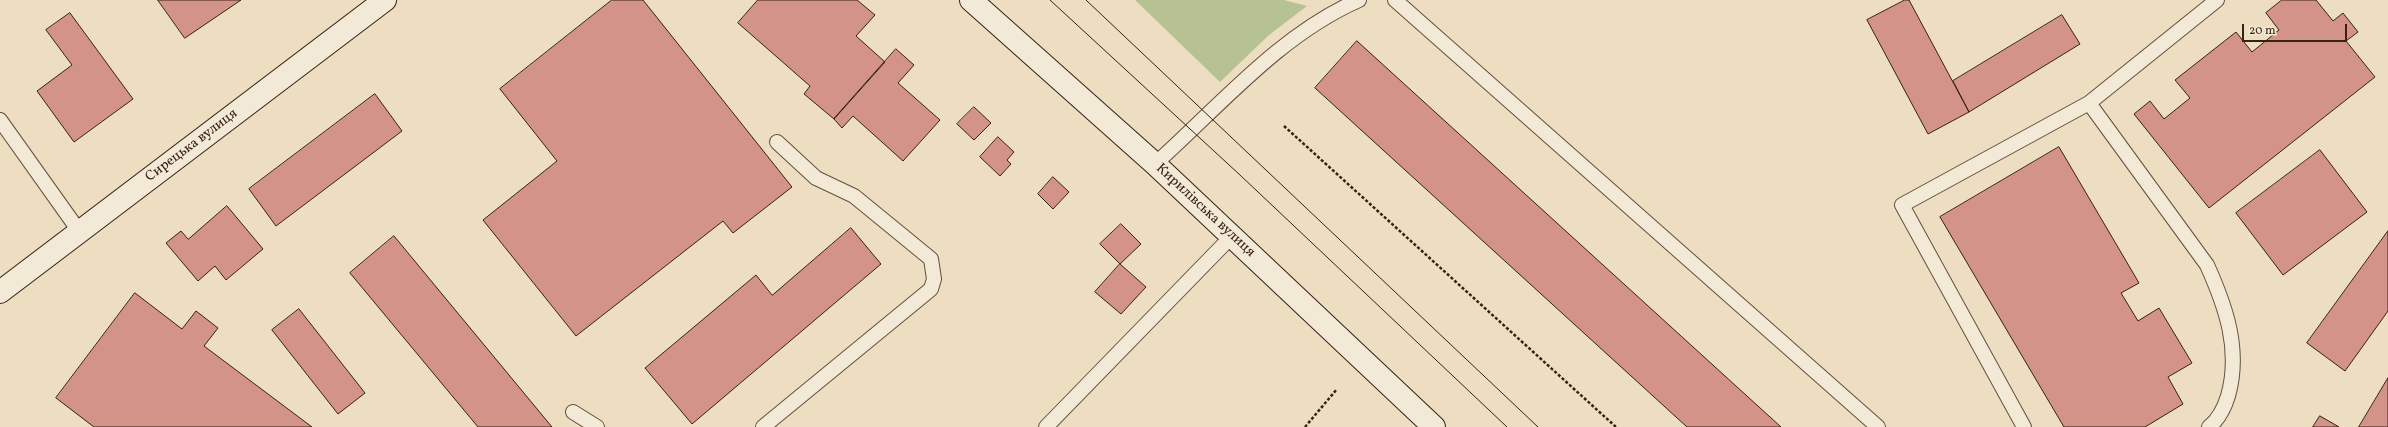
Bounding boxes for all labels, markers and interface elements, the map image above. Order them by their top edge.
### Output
scale bar [2244,16,2349,42]
text: 20 m [2249,23,2276,39]
street label: Сирецька вулиця [143,106,241,186]
street label: Кирилівська вулиця [1152,161,1258,261]

